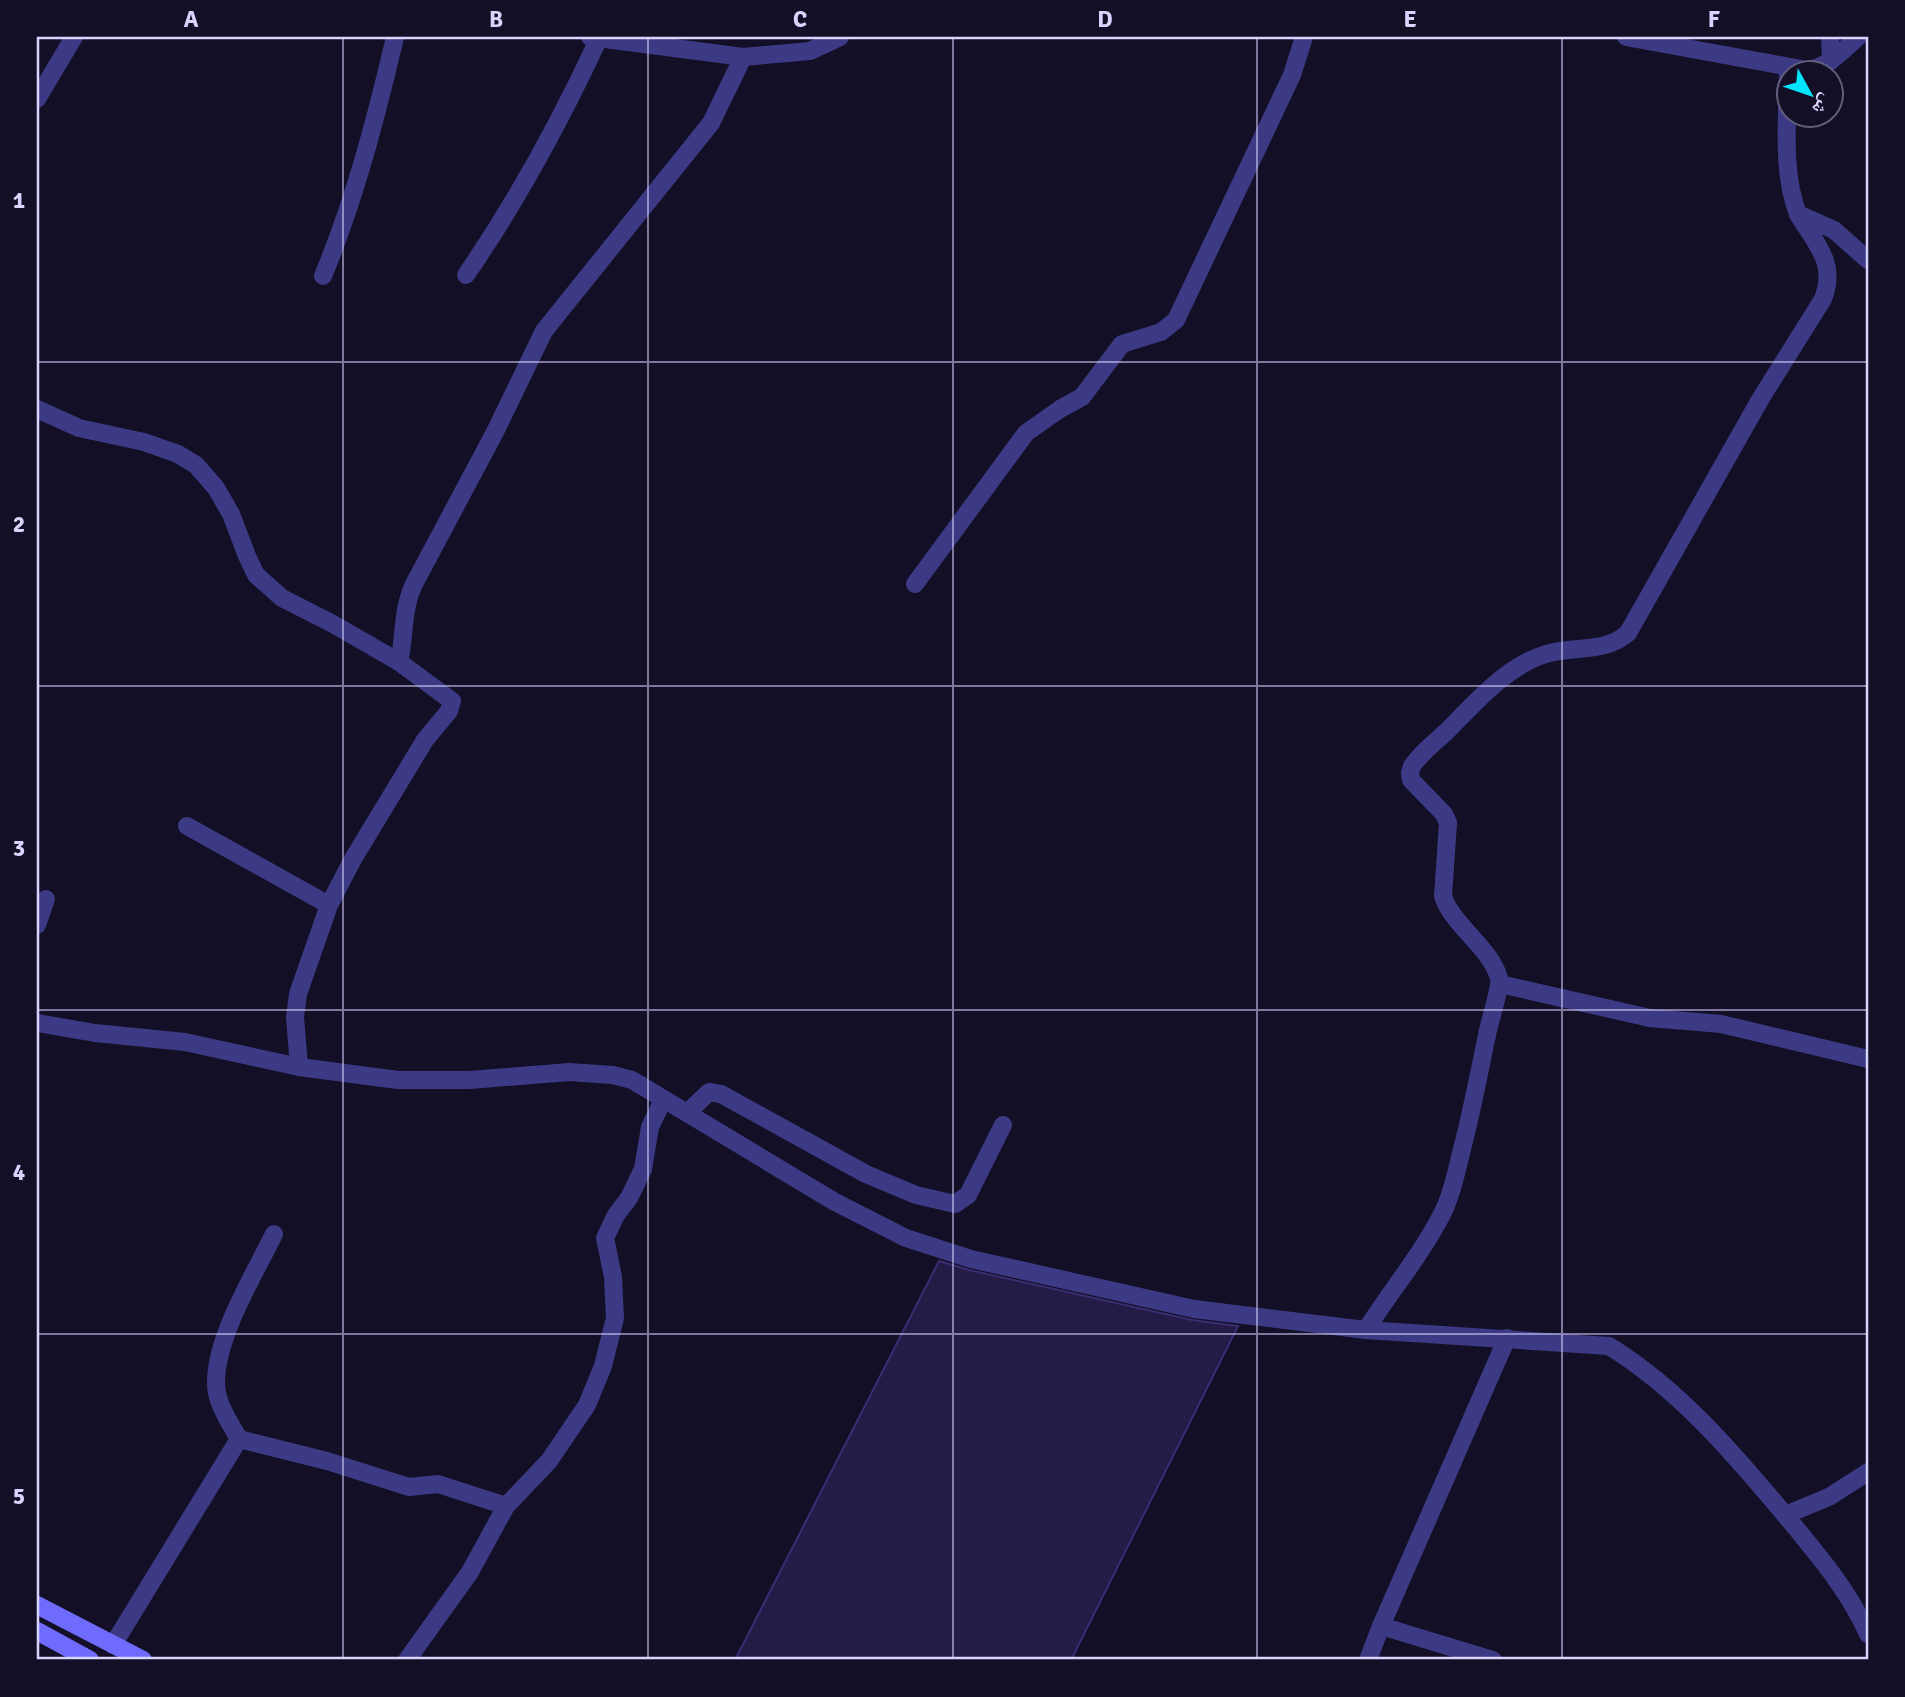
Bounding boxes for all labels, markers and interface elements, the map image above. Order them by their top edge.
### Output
text: A [184,5,199,34]
text: B [489,5,503,34]
text: C [793,5,807,34]
text: D [1097,5,1113,34]
text: E [1403,5,1417,34]
text: F [1708,5,1720,34]
north arrow [1776,60,1846,130]
text: ش [1807,89,1838,120]
text: 1 [13,186,25,215]
text: 2 [13,510,25,539]
text: 3 [13,834,25,863]
text: 4 [13,1158,25,1187]
text: 5 [13,1482,25,1511]

